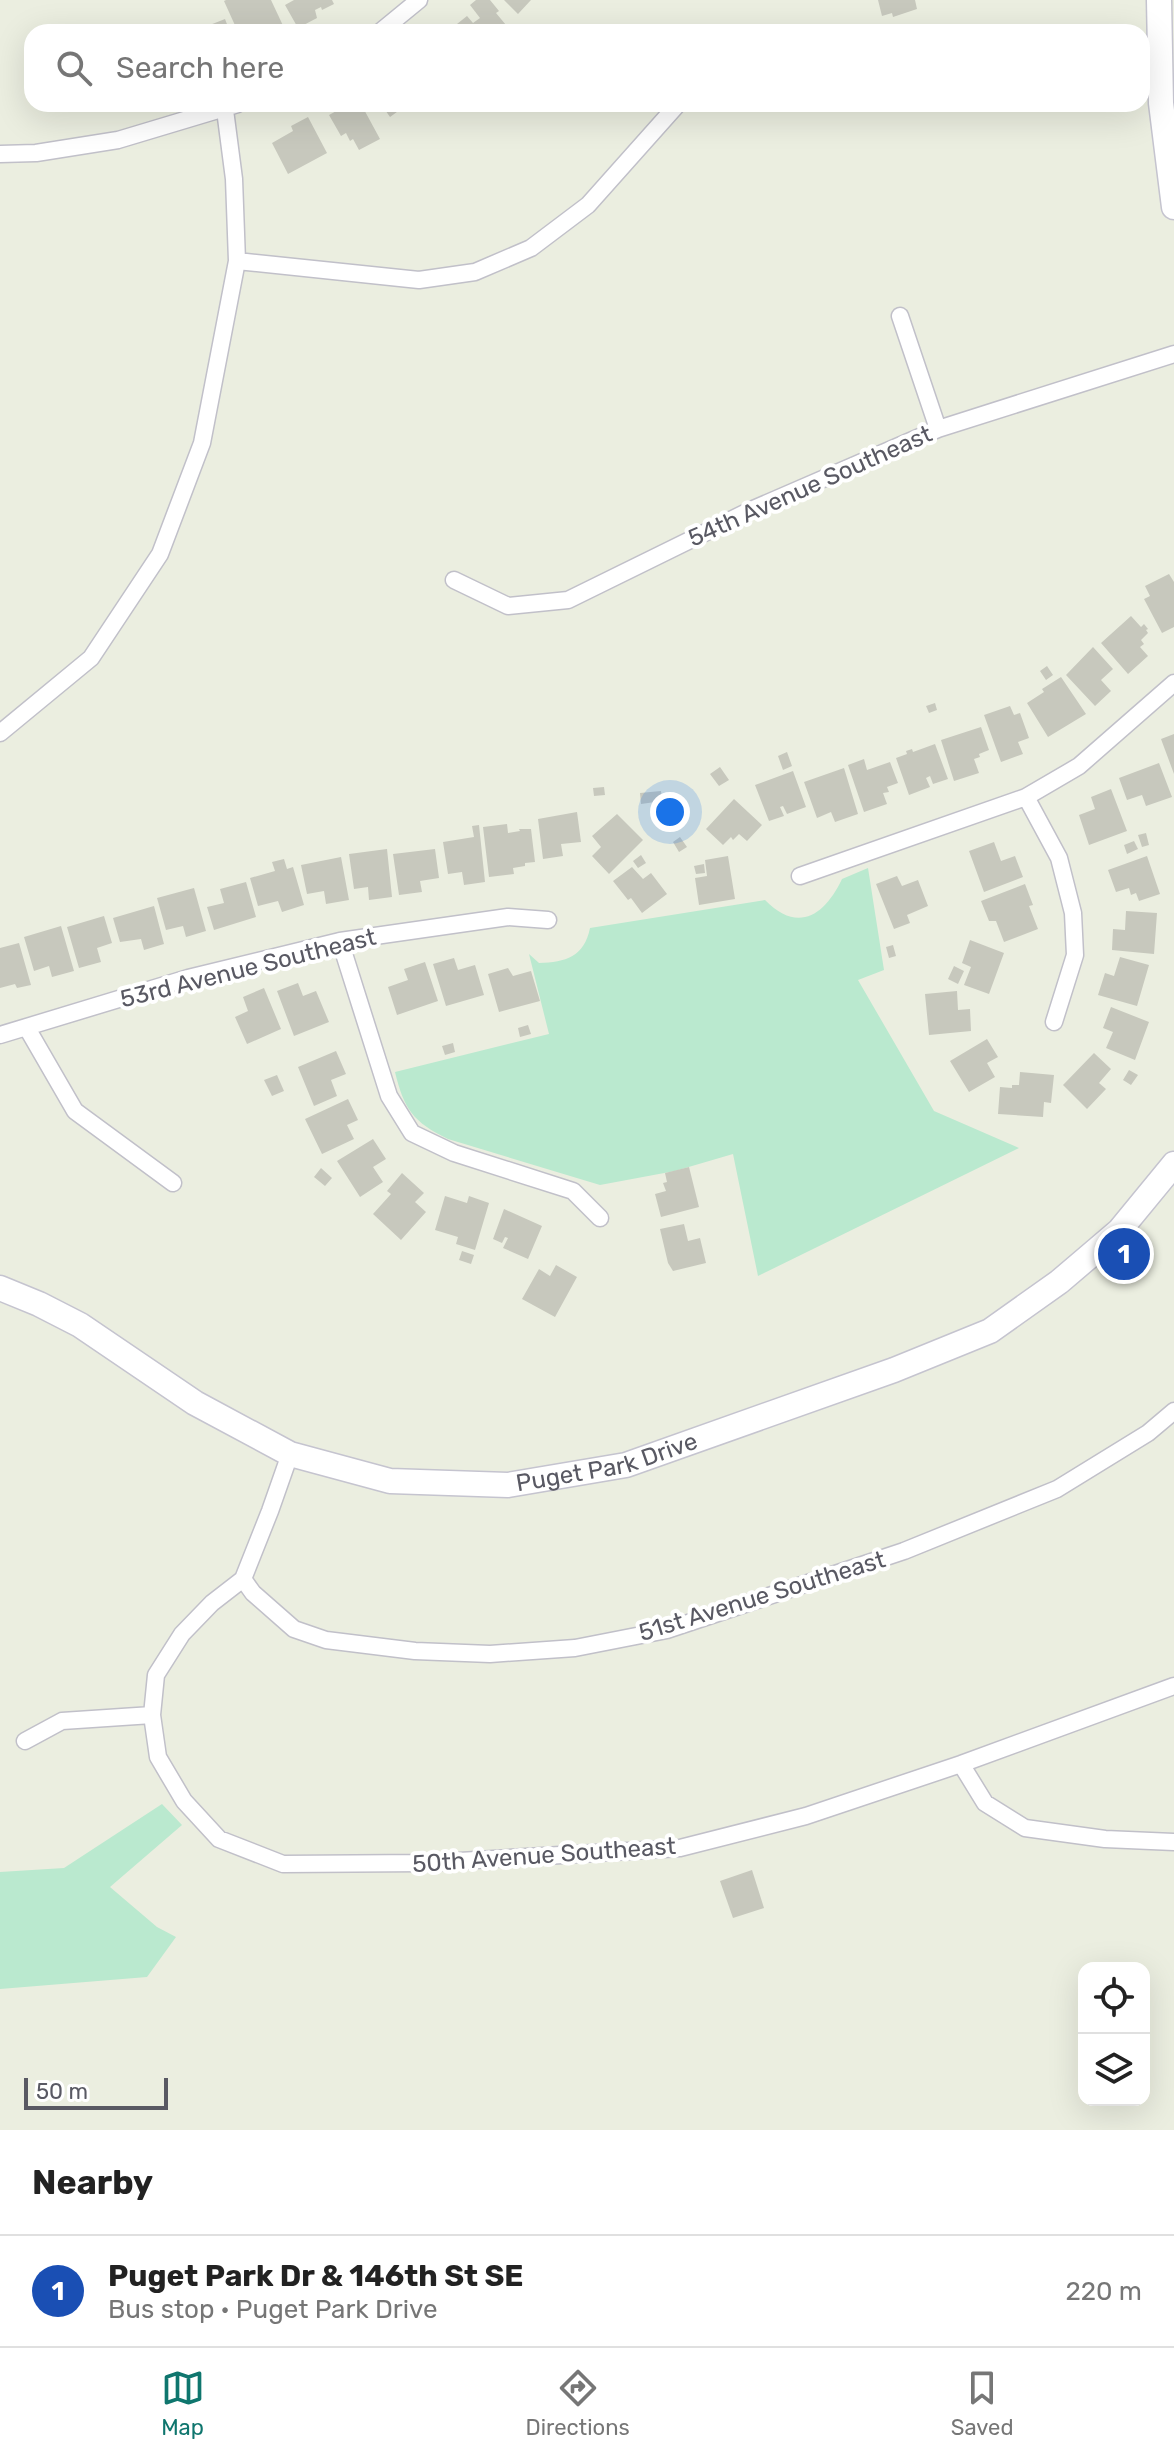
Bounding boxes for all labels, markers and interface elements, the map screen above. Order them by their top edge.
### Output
search box [24,24,1150,112]
icon: search [52,46,96,90]
text: Search here [116,50,284,86]
street label: 54th Avenue Southeast [684,420,936,552]
your location [650,792,690,832]
street label: 53rd Avenue Southeast [117,923,379,1013]
pin: 1 [1098,1224,1150,1284]
street label: Puget Park Drive [514,1427,701,1497]
street label: 51st Avenue Southeast [635,1545,889,1647]
street label: 50th Avenue Southeast [411,1832,677,1878]
map controls [1078,1962,1150,2106]
button: locate [1078,1962,1150,2034]
button: layers [1078,2034,1150,2106]
scale bar [24,2074,168,2110]
text: 50 m [36,2078,88,2105]
text: Nearby [32,2162,153,2203]
text: Puget Park Dr & 146th St SE [108,2258,524,2294]
text: 1 [52,2276,64,2307]
text: 220 m [1065,2276,1142,2307]
text: Bus stop · Puget Park Drive [108,2294,437,2325]
tab: Map [161,2366,205,2441]
tab: Directions [526,2366,630,2441]
tab: Saved [951,2366,1014,2441]

